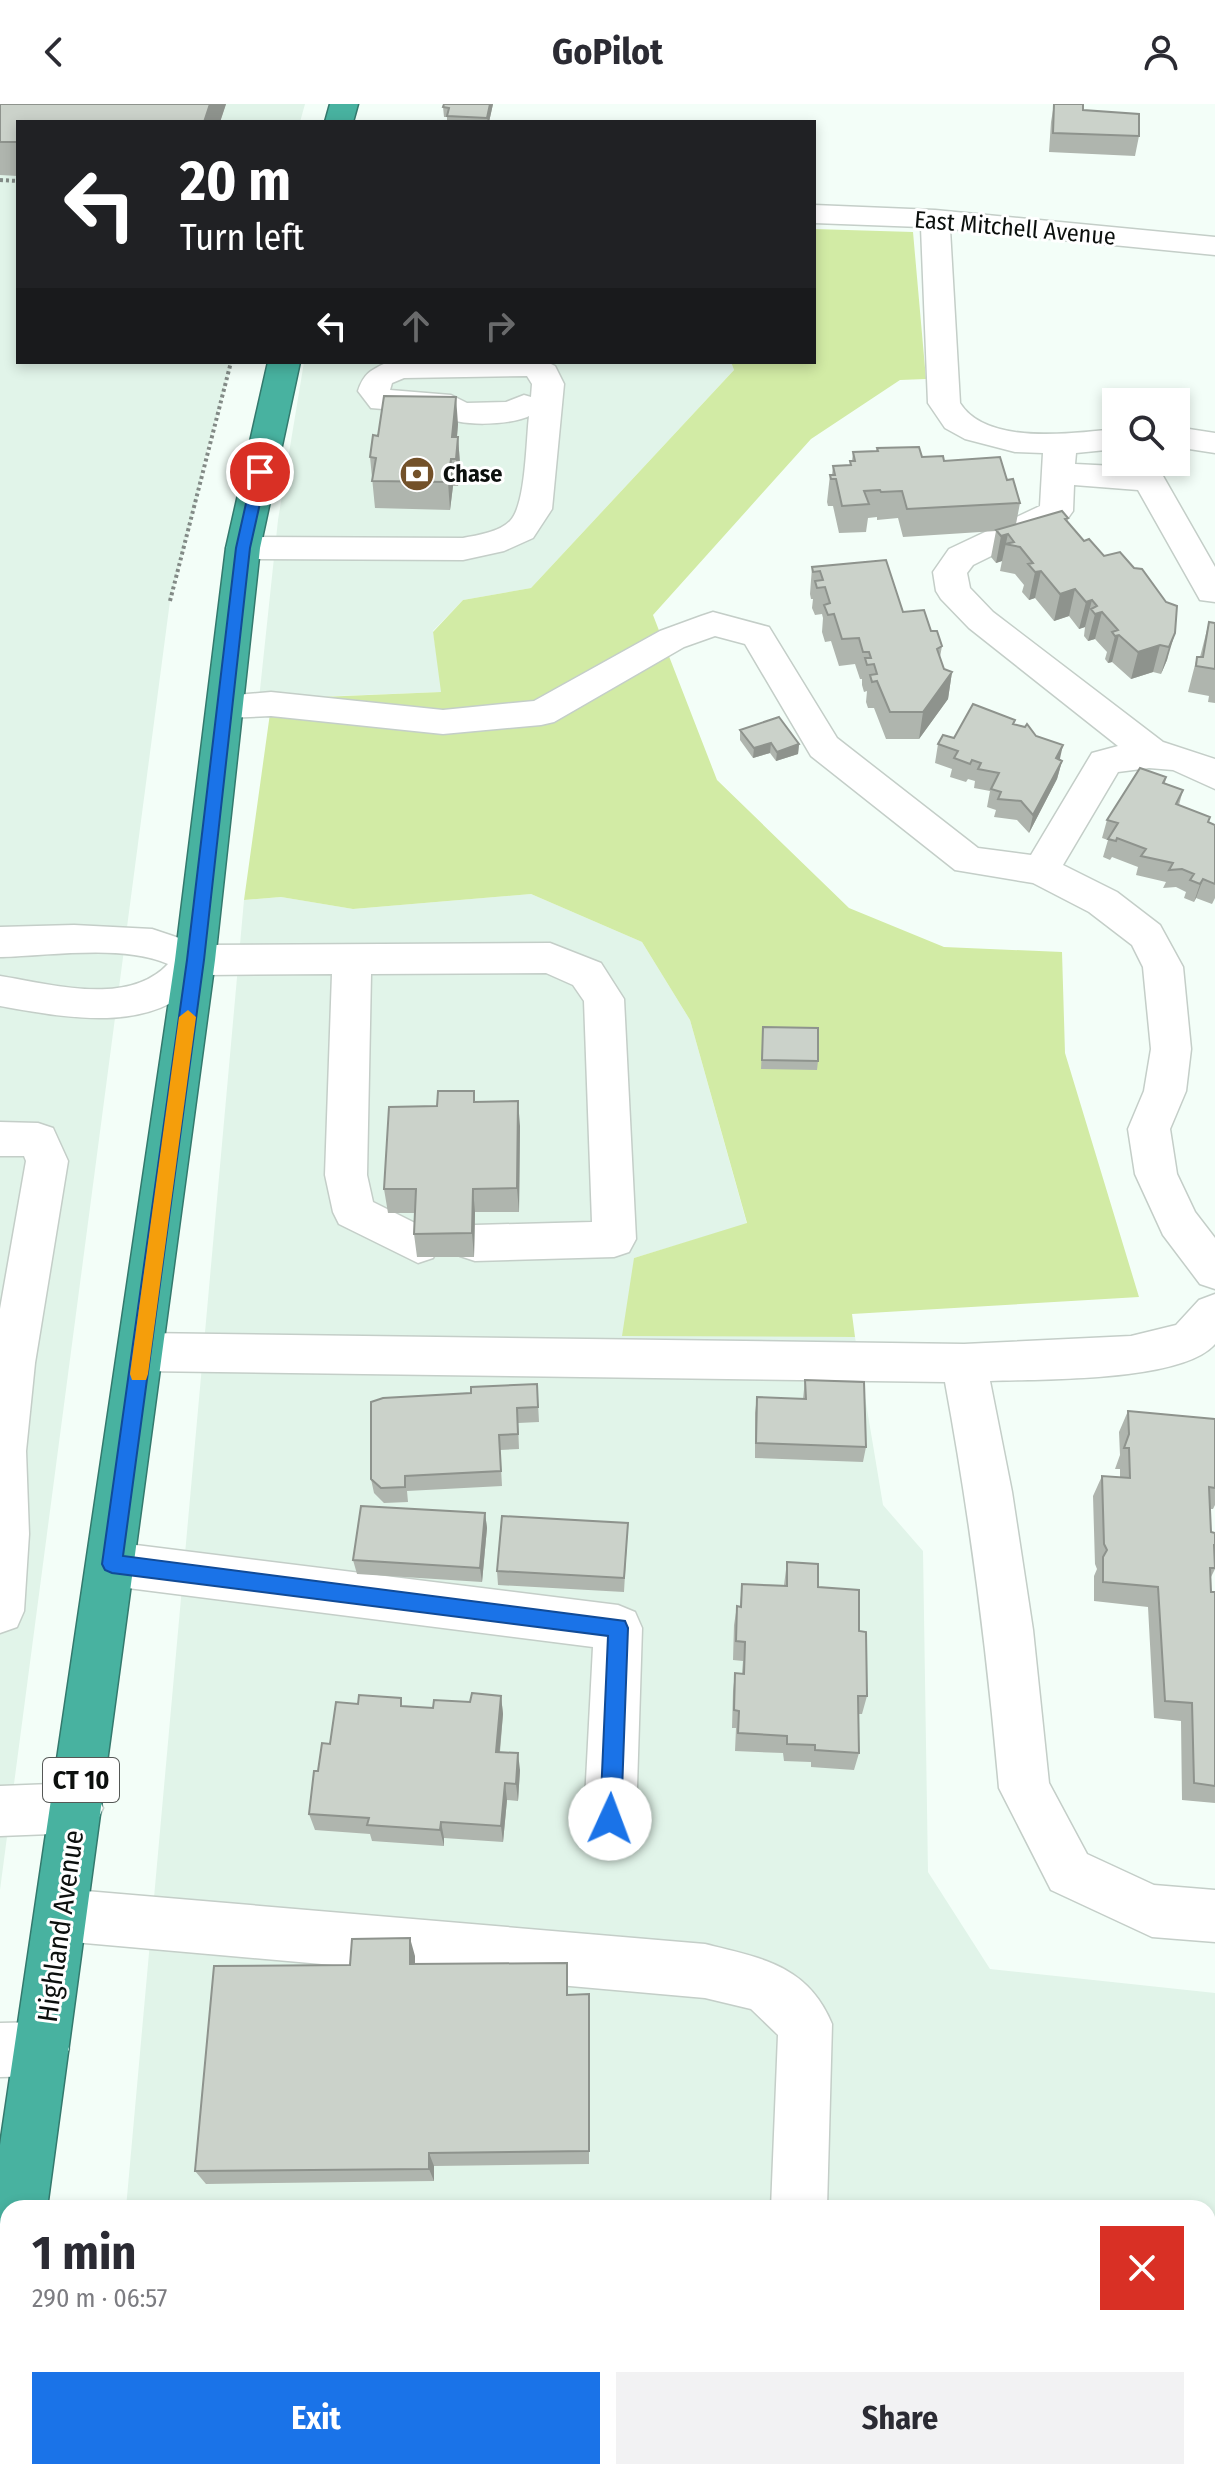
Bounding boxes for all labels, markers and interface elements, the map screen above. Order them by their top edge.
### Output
icon: back [32,30,76,74]
text: GoPilot [552,30,663,74]
icon: person [1139,30,1183,74]
text: 20 m [180,148,291,215]
icon: left [48,152,152,256]
street label: East Mitchell Avenue [913,205,1117,251]
text: Turn left [180,216,304,260]
icon: left [310,304,354,348]
icon: ahead [394,304,438,348]
icon: right [478,304,522,348]
map controls [1102,388,1190,476]
button: search [1102,388,1190,476]
pin [226,438,294,506]
icon: arrive [238,450,282,494]
bank icon: Chase [398,455,436,493]
place label: Chase [443,460,502,488]
road number: CT 10 [43,1758,119,1802]
position arrow [568,1777,652,1861]
street label: Highland Avenue [31,1828,90,2024]
text: 1 min [32,2224,137,2282]
button: close [1100,2226,1184,2310]
text: 290 m · 06:57 [32,2283,167,2314]
button: Exit [32,2372,600,2464]
button: Share [616,2372,1184,2464]

